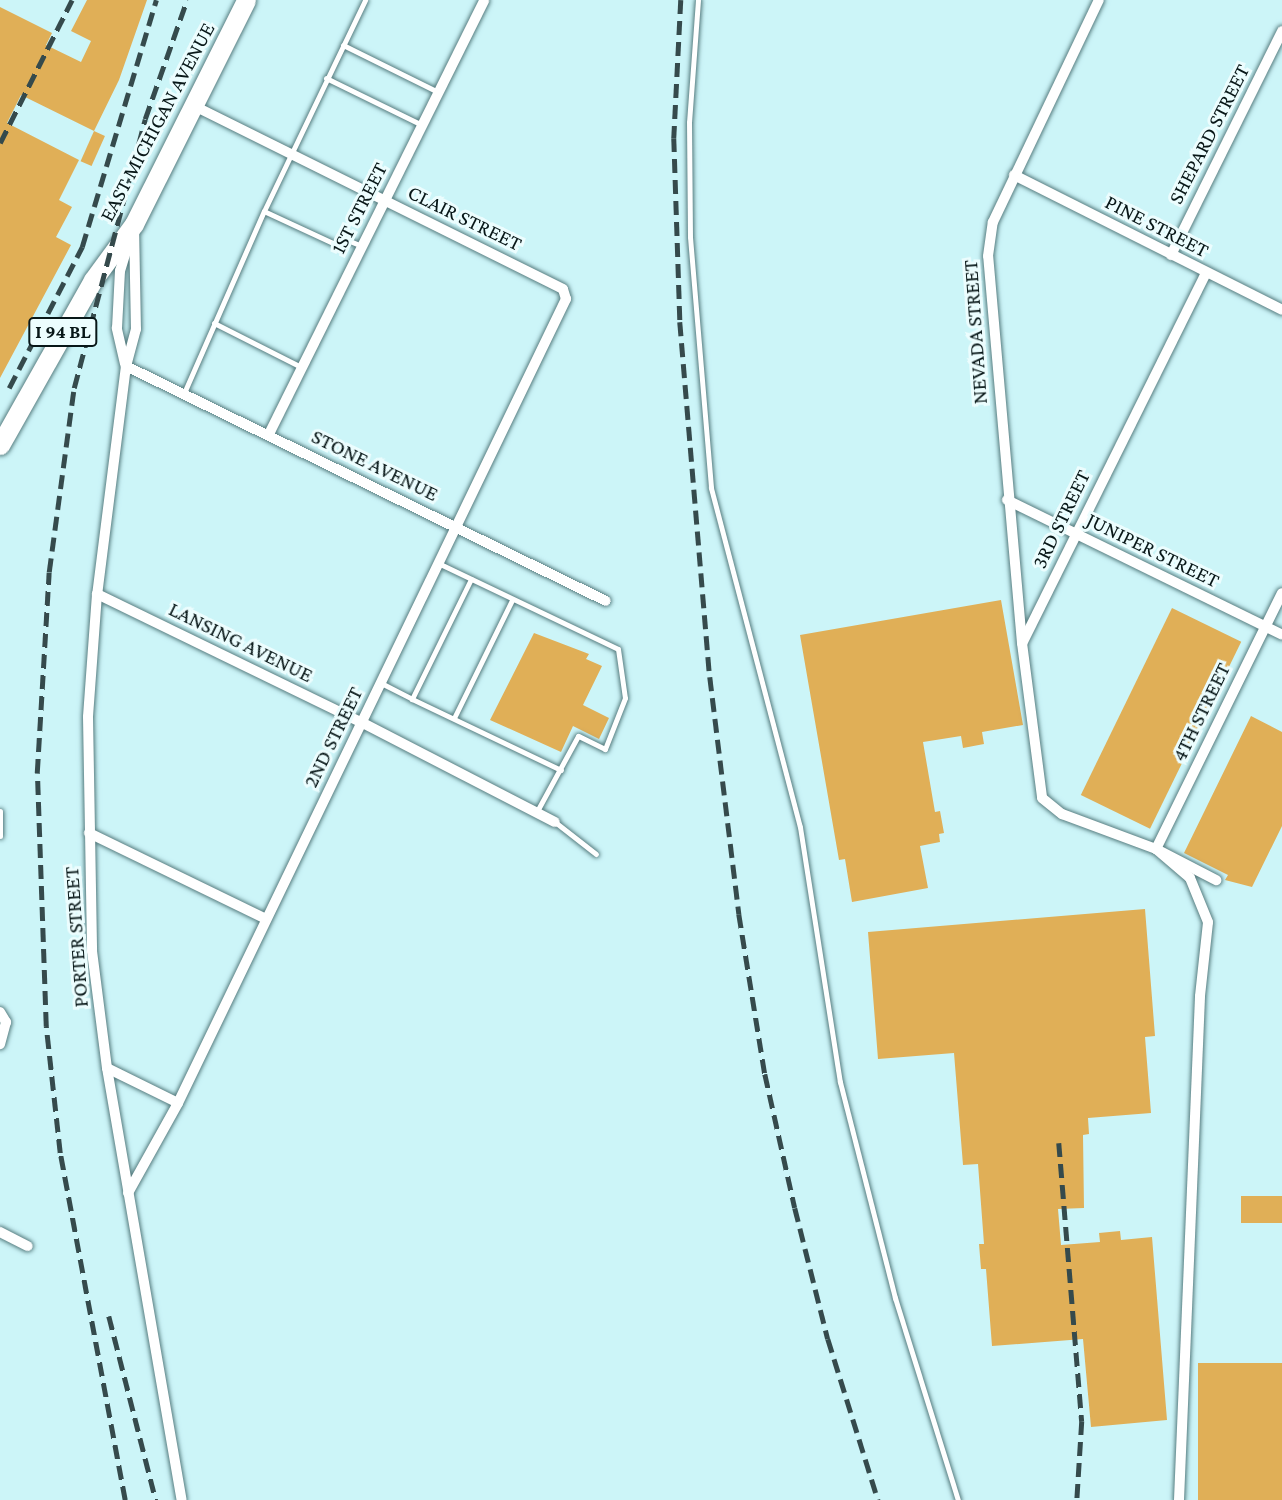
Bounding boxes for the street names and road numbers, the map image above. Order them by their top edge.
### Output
street label: EAST MICHIGAN AVENUE [94,18,220,226]
street label: SHEPARD STREET [1163,60,1255,208]
street label: 1ST STREET [325,158,393,258]
street label: CLAIR STREET [404,180,526,256]
street label: PINE STREET [1101,189,1213,263]
street label: NEVADA STREET [957,259,993,405]
road number: I 94 BL [28,316,98,348]
street label: STONE AVENUE [307,423,443,507]
street label: 3RD STREET [1026,466,1096,572]
street label: JUNIPER STREET [1083,507,1223,593]
street label: LANSING AVENUE [165,596,317,688]
street label: 4TH STREET [1166,658,1236,766]
street label: 2ND STREET [298,683,368,791]
street label: PORTER STREET [59,866,93,1008]

